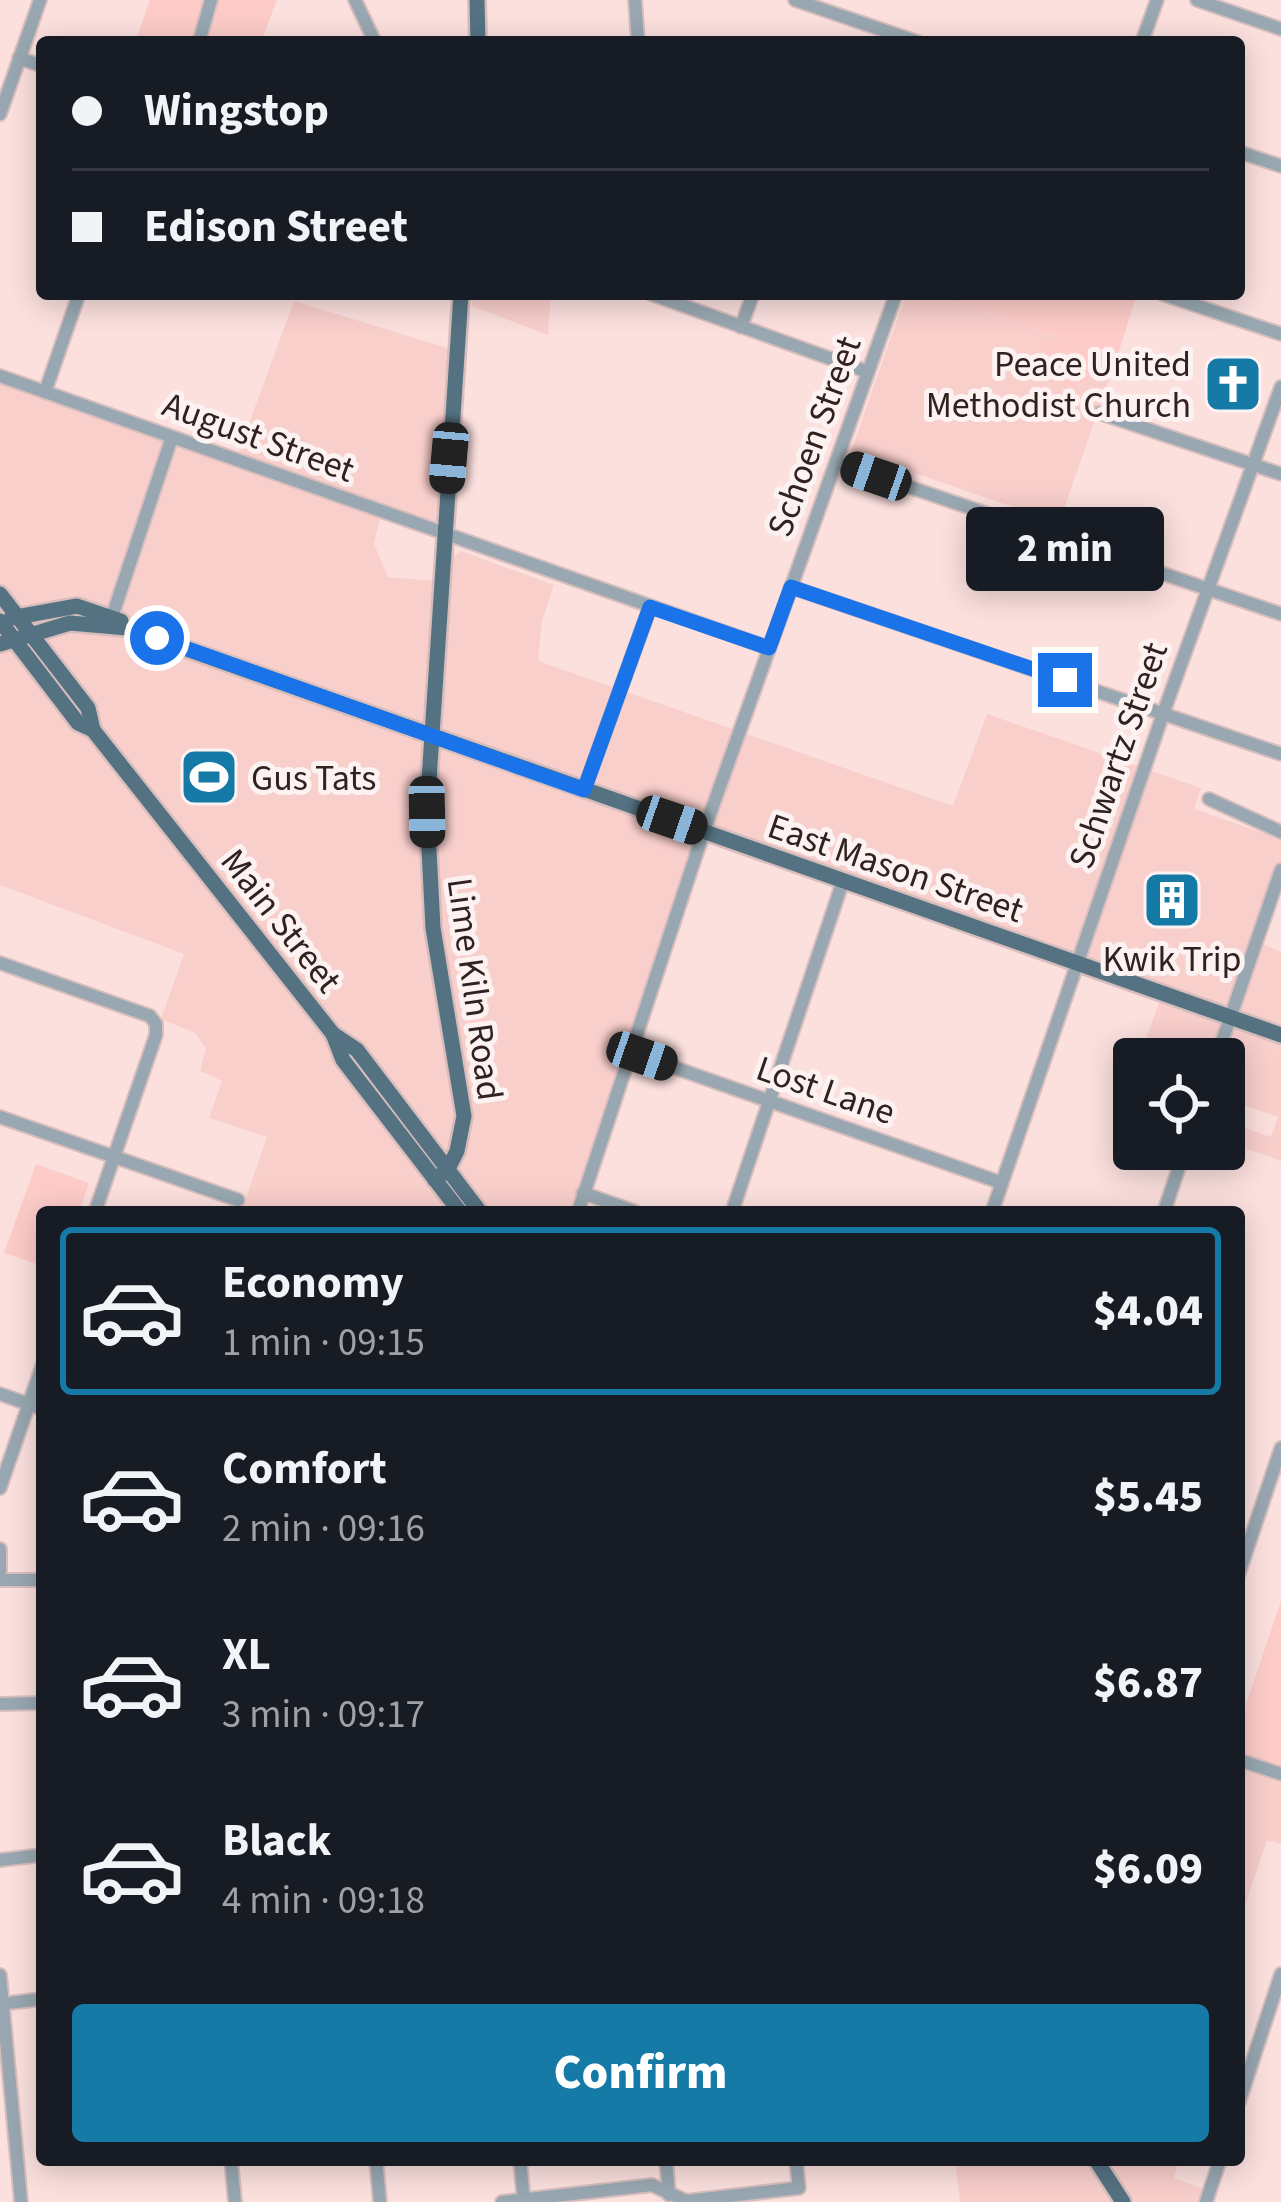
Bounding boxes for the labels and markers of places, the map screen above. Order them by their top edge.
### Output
place label: Peace United Methodist Church [926,339,1191,431]
church icon: Peace United Methodist Church [1202,353,1264,415]
sports icon: Gus Tats [178,746,240,808]
place label: Gus Tats [251,753,376,804]
building icon: Kwik Trip [1141,869,1203,931]
place label: Kwik Trip [1103,934,1241,985]

